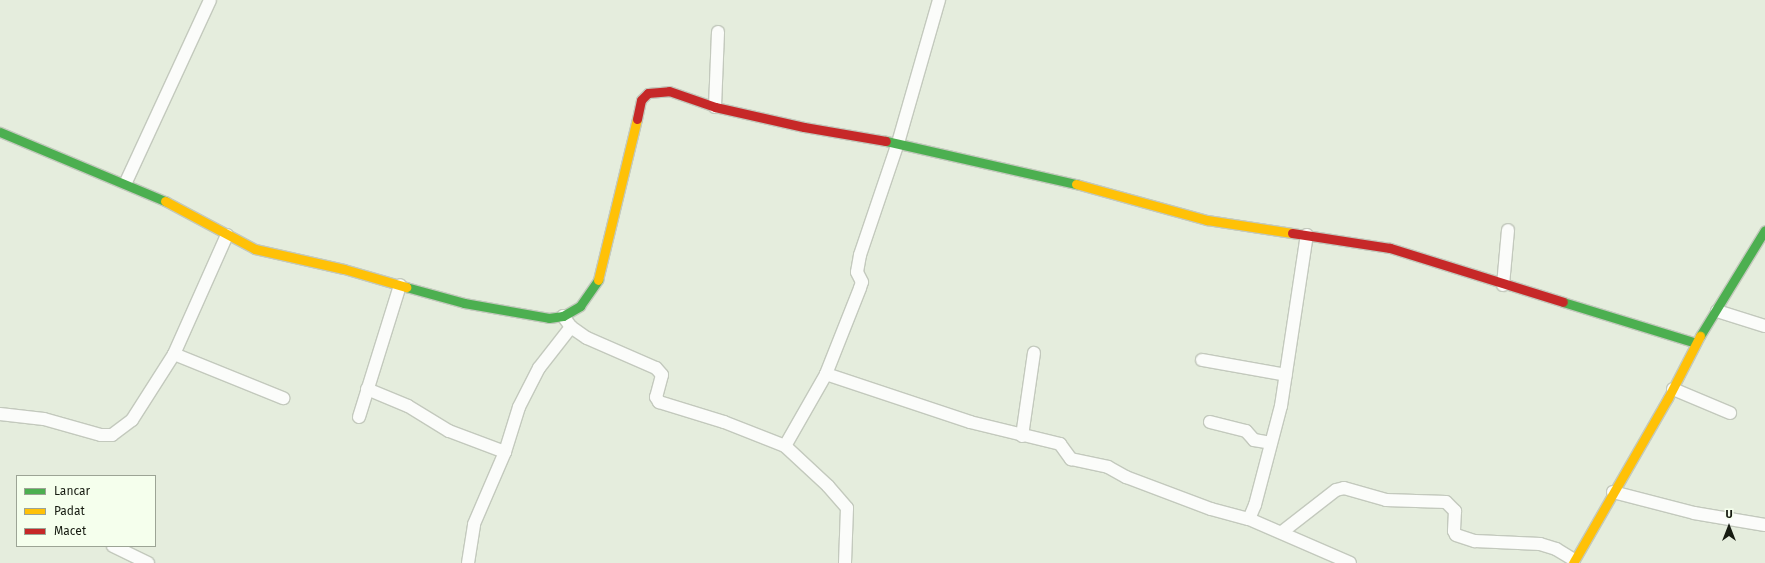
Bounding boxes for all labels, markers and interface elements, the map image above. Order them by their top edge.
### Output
legend [16,475,156,547]
text: Lancar [54,484,90,498]
text: Padat [54,504,85,518]
north arrow [1709,507,1749,547]
text: U [1725,508,1733,521]
text: Macet [54,524,86,538]

